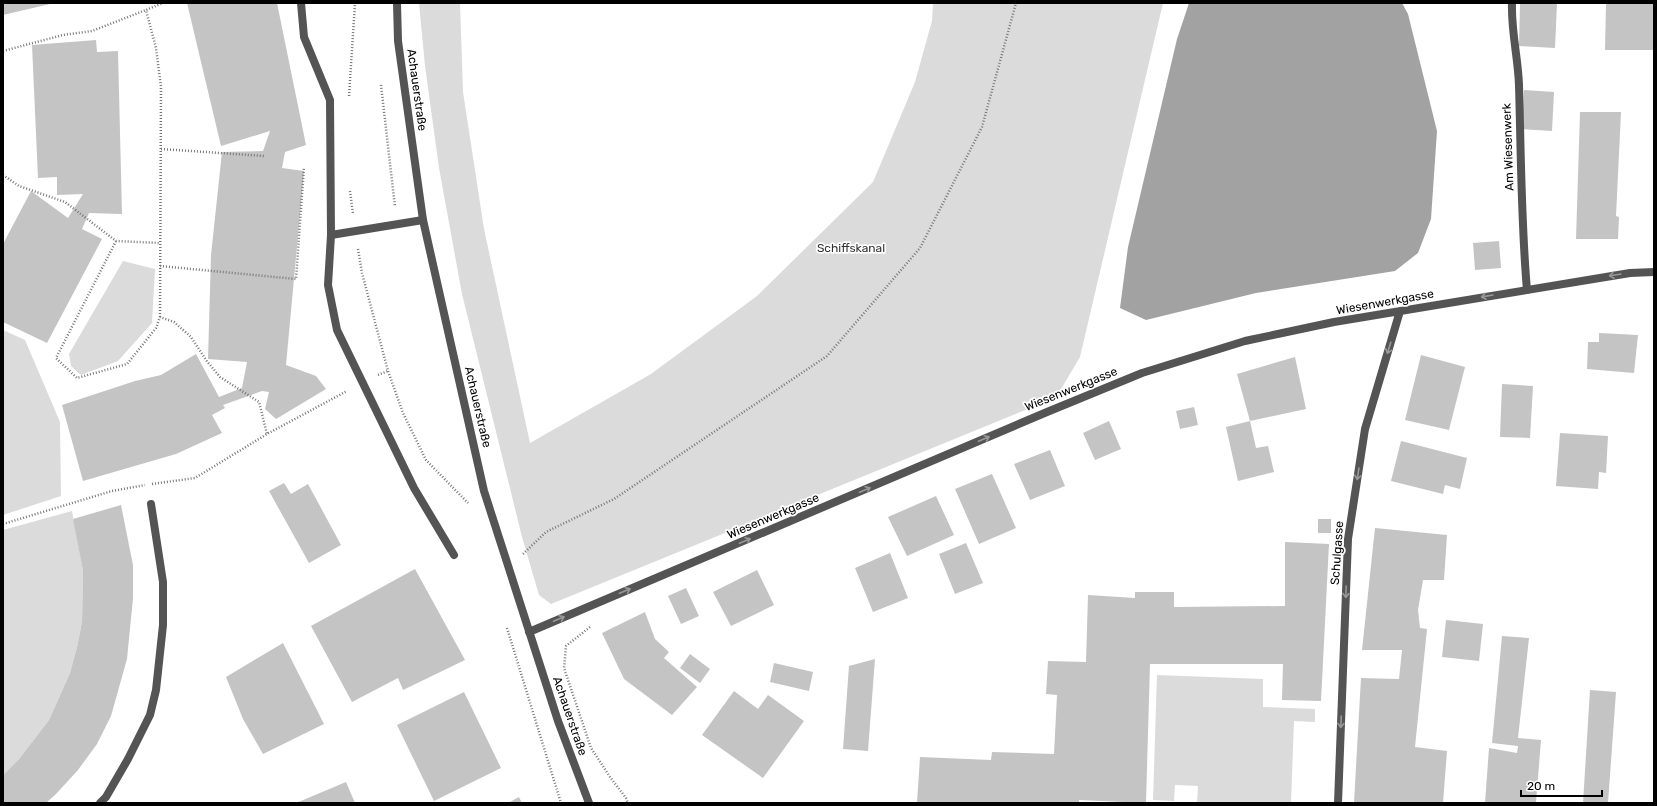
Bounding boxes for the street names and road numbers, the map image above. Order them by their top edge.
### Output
street label: Achauerstraße [404,48,430,132]
street label: Am Wiesenwerk [1499,102,1517,191]
street label: Wiesenwerkgasse [1335,286,1435,317]
street label: Wiesenwerkgasse [1023,364,1120,414]
street label: Achauerstraße [462,365,494,449]
street label: Wiesenwerkgasse [725,490,821,542]
street label: Schulgasse [1328,520,1346,586]
street label: Achauerstraße [550,675,590,758]

